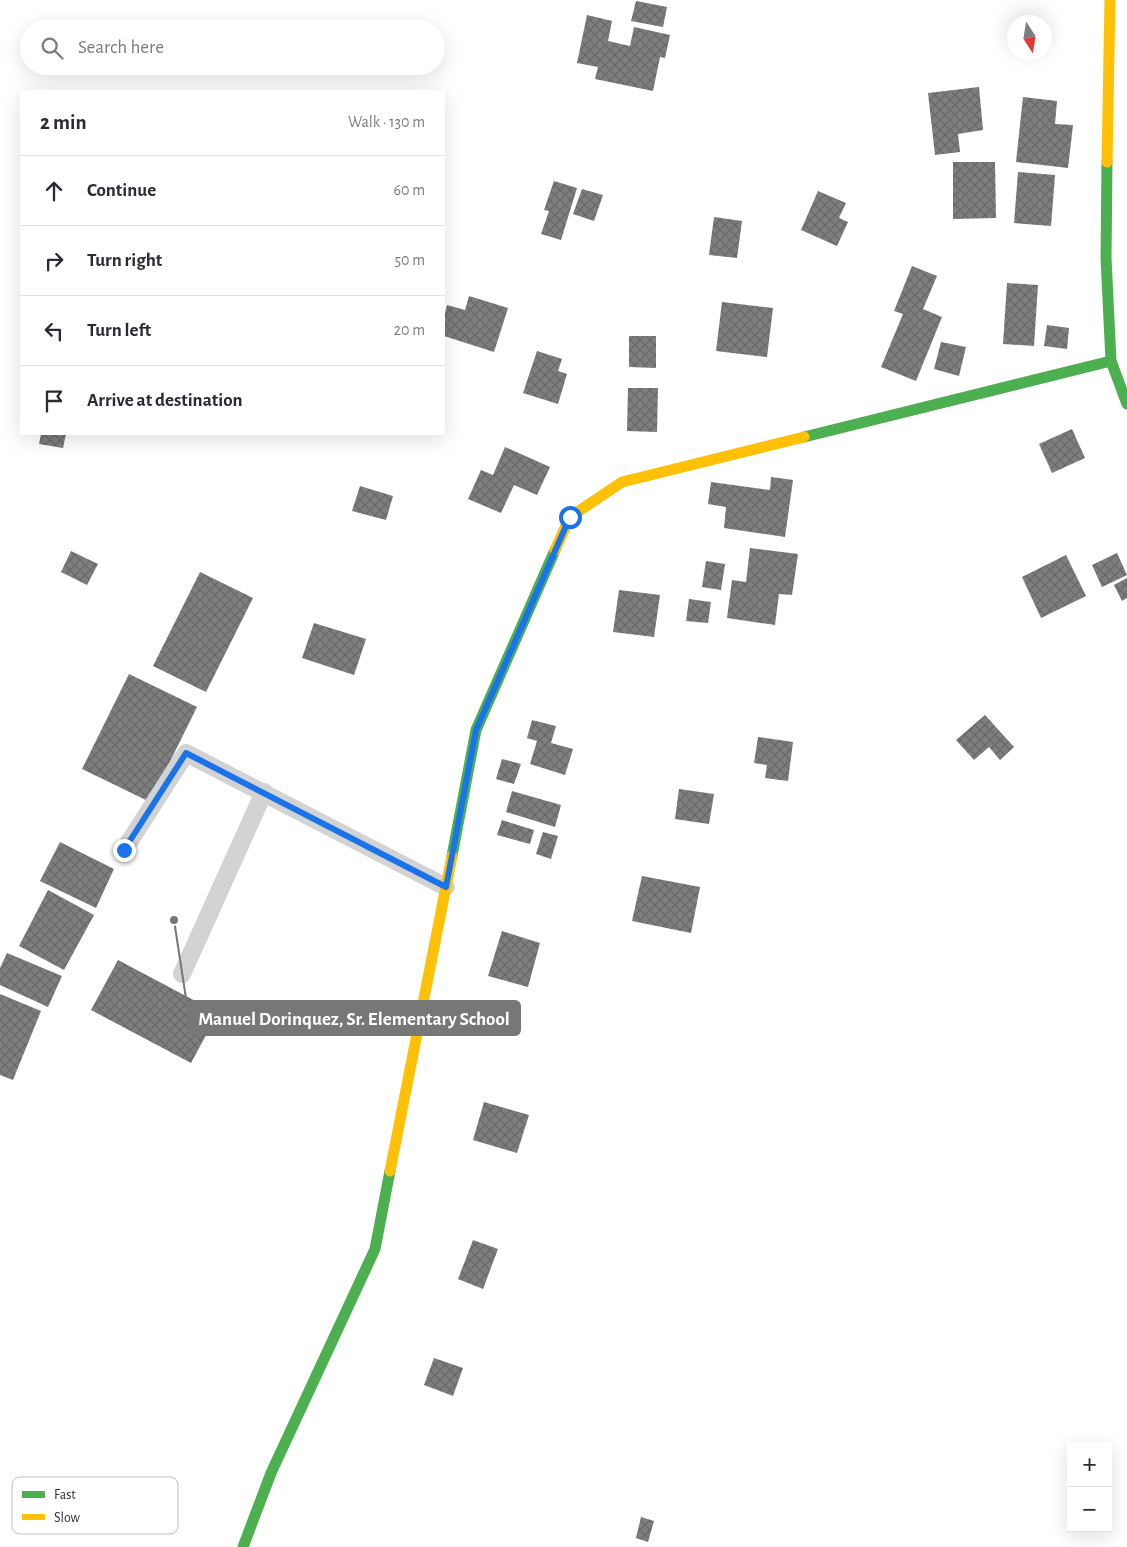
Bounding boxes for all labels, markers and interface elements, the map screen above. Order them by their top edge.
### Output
north arrow [1007,15,1052,60]
search box [20,20,445,75]
icon: search [38,34,66,62]
text: Search here [78,38,164,57]
text: 2 min [40,112,87,133]
text: Walk · 130 m [348,114,425,130]
icon: ahead [40,177,68,205]
text: Continue [87,181,156,200]
text: 60 m [394,182,425,198]
icon: right [40,247,68,275]
text: Turn right [87,251,162,270]
text: 50 m [394,252,425,268]
icon: left [40,317,68,345]
text: Turn left [87,321,151,340]
text: 20 m [394,322,425,338]
icon: arrive [40,387,68,415]
text: Arrive at destination [87,391,243,410]
route start [559,506,582,529]
route end [113,839,136,862]
callout: Manuel Dorinquez, Sr. Elementary School [189,1001,520,1035]
text: Manuel Dorinquez, Sr. Elementary School [198,1010,510,1029]
map controls [1067,1442,1112,1532]
button: + [1067,1442,1112,1487]
legend [12,1477,178,1534]
button: − [1067,1487,1112,1532]
text: Fast [54,1488,76,1502]
text: Slow [54,1511,81,1525]

